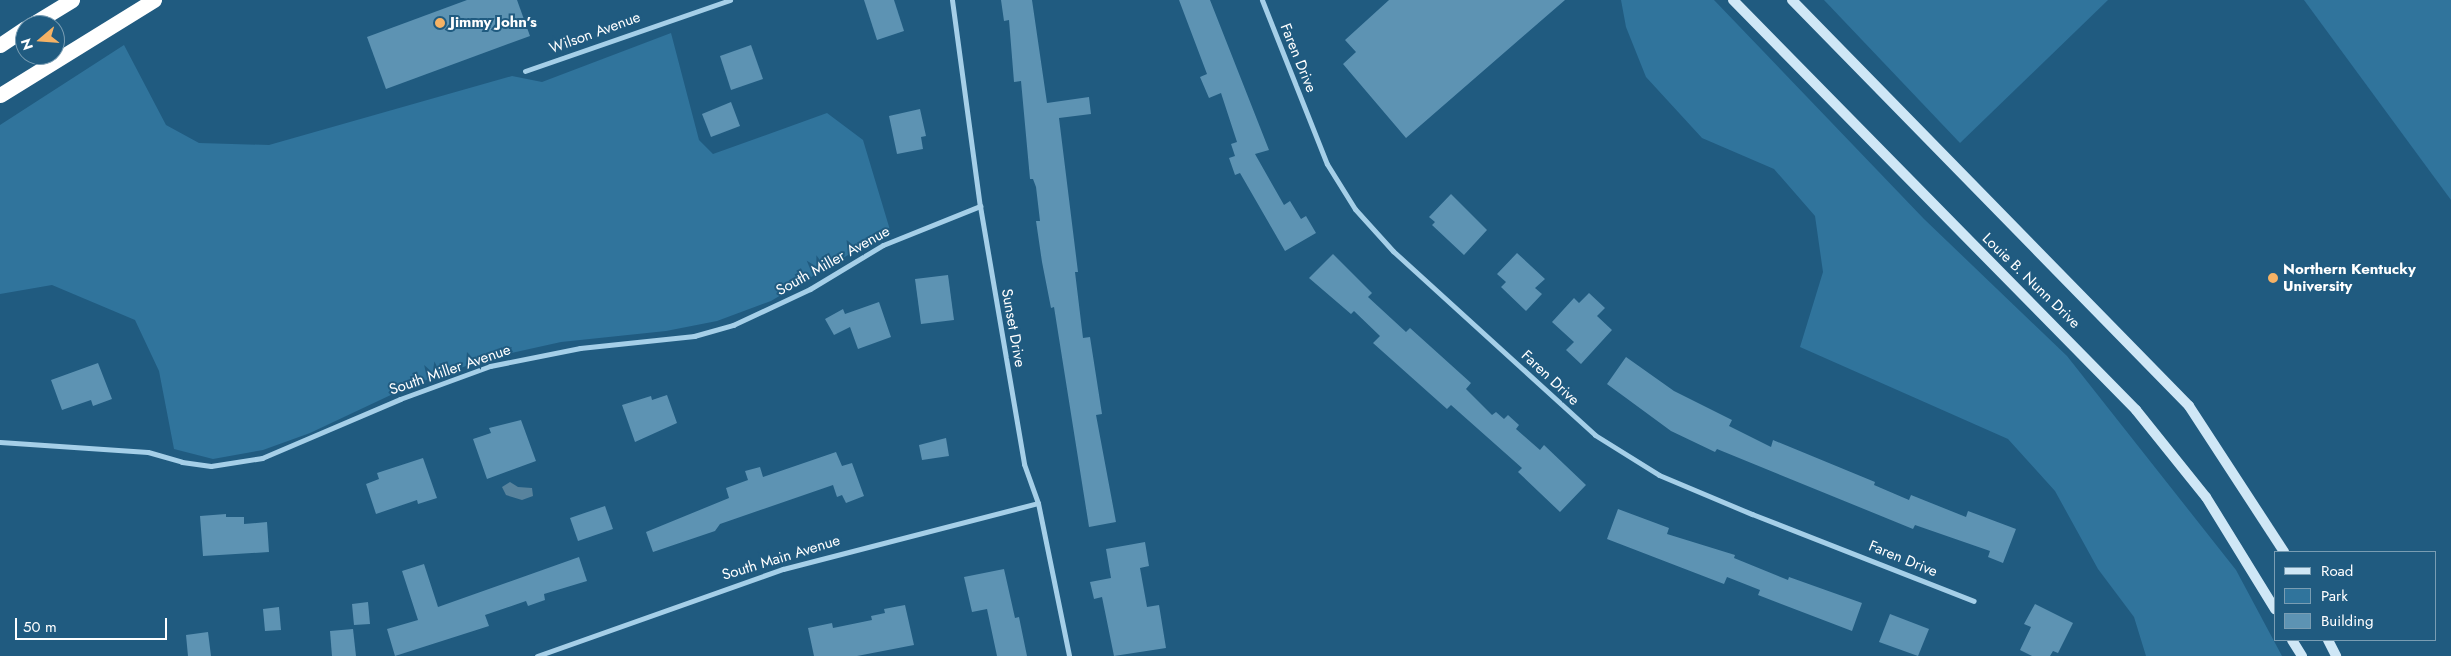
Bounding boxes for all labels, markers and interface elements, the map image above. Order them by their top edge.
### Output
street label: Wilson Avenue [547,8,643,58]
place label: Jimmy John’s [450,14,537,32]
north arrow [15,15,65,65]
marker: Jimmy John’s [434,17,446,29]
street label: Faren Drive [1276,21,1320,95]
text: N [15,36,38,53]
street label: South Miller Avenue [773,222,893,300]
street label: Louie B. Nunn Drive [1978,230,2084,332]
place label: Northern Kentucky University [2283,260,2416,295]
marker: Northern Kentucky University [2267,272,2279,284]
street label: Sunset Drive [997,287,1029,369]
street label: South Miller Avenue [387,341,513,399]
street label: Faren Drive [1517,347,1583,409]
street label: South Main Avenue [720,531,842,585]
street label: Faren Drive [1866,537,1940,581]
legend [2274,551,2436,641]
text: Road [2321,560,2353,582]
text: Park [2321,585,2348,607]
scale bar [18,608,170,640]
text: Building [2321,610,2373,632]
text: 50 m [23,616,57,638]

